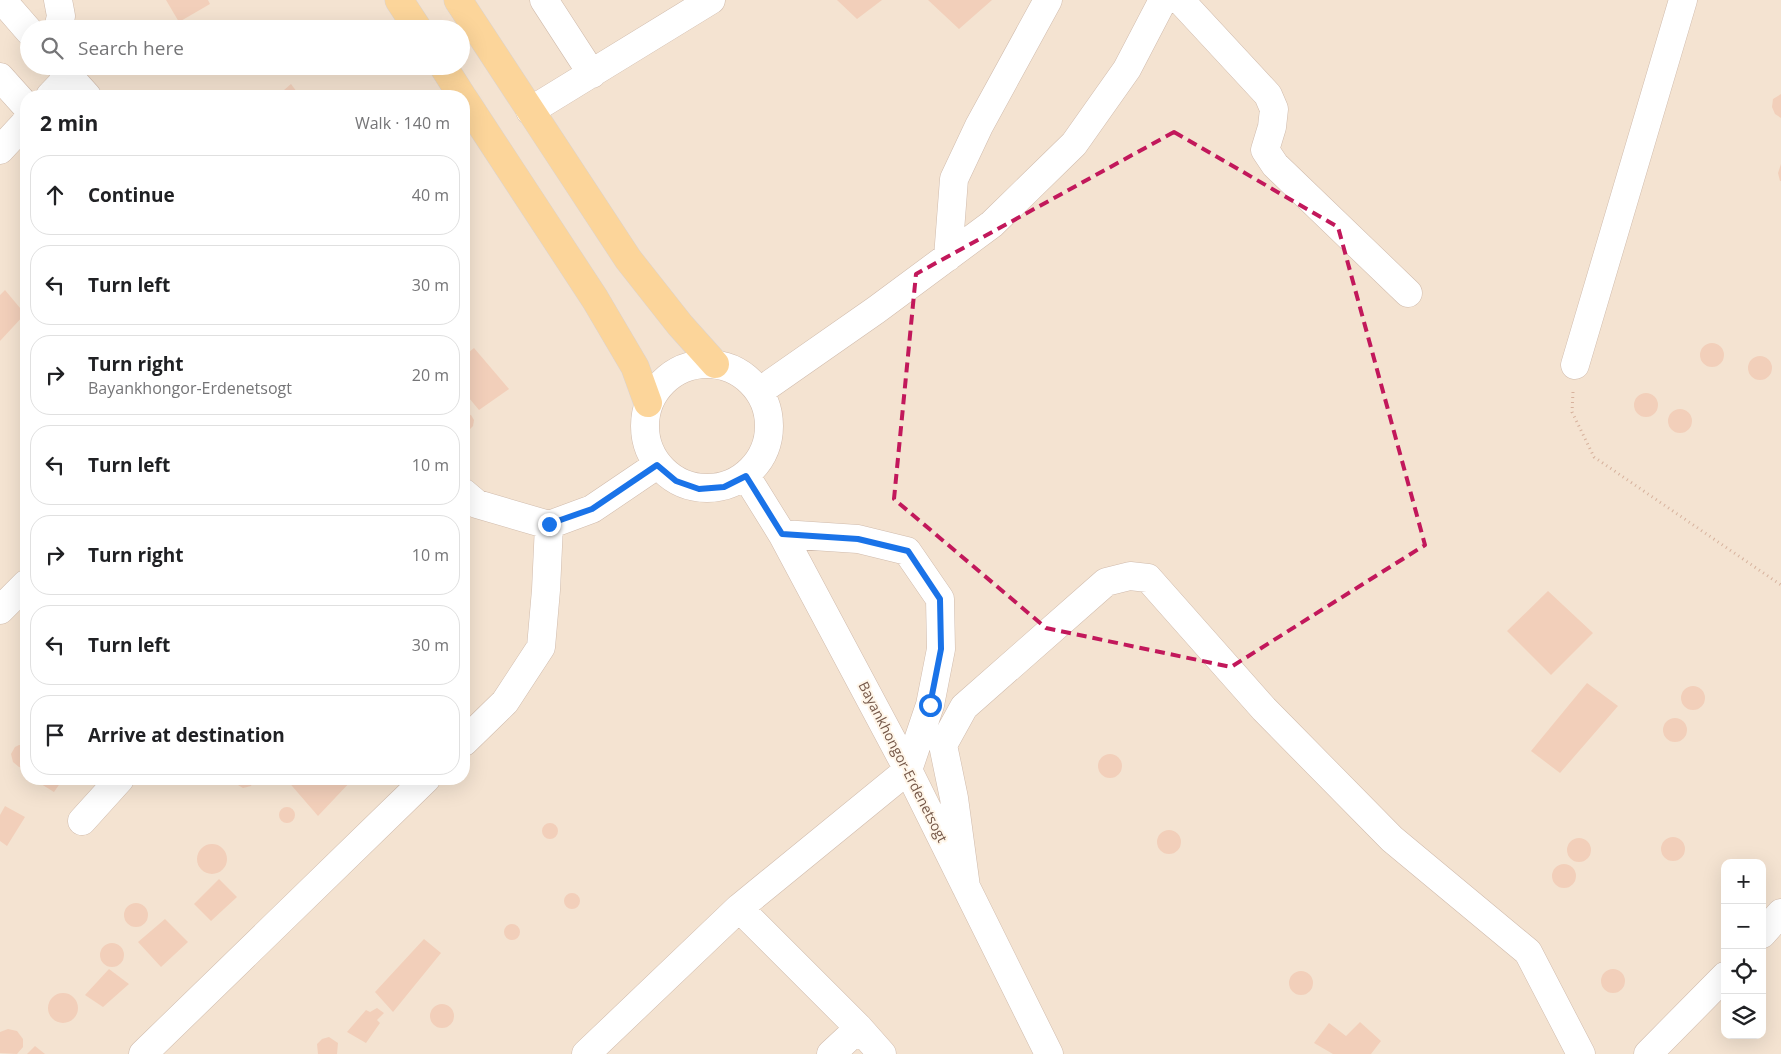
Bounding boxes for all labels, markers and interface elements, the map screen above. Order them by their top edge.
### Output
search box [20,20,470,75]
icon: search [38,34,66,62]
text: Search here [78,35,184,61]
text: 2 min [40,109,98,137]
text: Walk · 140 m [355,112,450,134]
icon: ahead [41,181,69,209]
text: Continue [88,182,175,208]
text: 40 m [412,184,449,206]
icon: left [41,271,69,299]
text: Turn left [88,272,170,298]
text: 30 m [412,274,449,296]
text: Turn right [88,351,183,377]
icon: right [41,361,69,389]
text: 20 m [412,364,449,386]
text: Bayankhongor-Erdenetsogt [88,377,292,399]
icon: left [41,451,69,479]
text: Turn left [88,452,170,478]
text: 10 m [412,454,449,476]
route end [538,513,561,536]
icon: right [41,541,69,569]
text: Turn right [88,542,183,568]
text: 10 m [412,544,449,566]
icon: left [41,631,69,659]
text: Turn left [88,632,170,658]
text: 30 m [412,634,449,656]
street label: Bayankhongor-Erdenetsogt [854,678,952,846]
route start [919,694,942,717]
icon: arrive [41,721,69,749]
text: Arrive at destination [88,722,285,748]
map controls [1721,859,1766,1039]
button: + [1721,859,1766,904]
button: − [1721,904,1766,949]
button: locate [1721,949,1766,994]
button: layers [1721,994,1766,1039]

